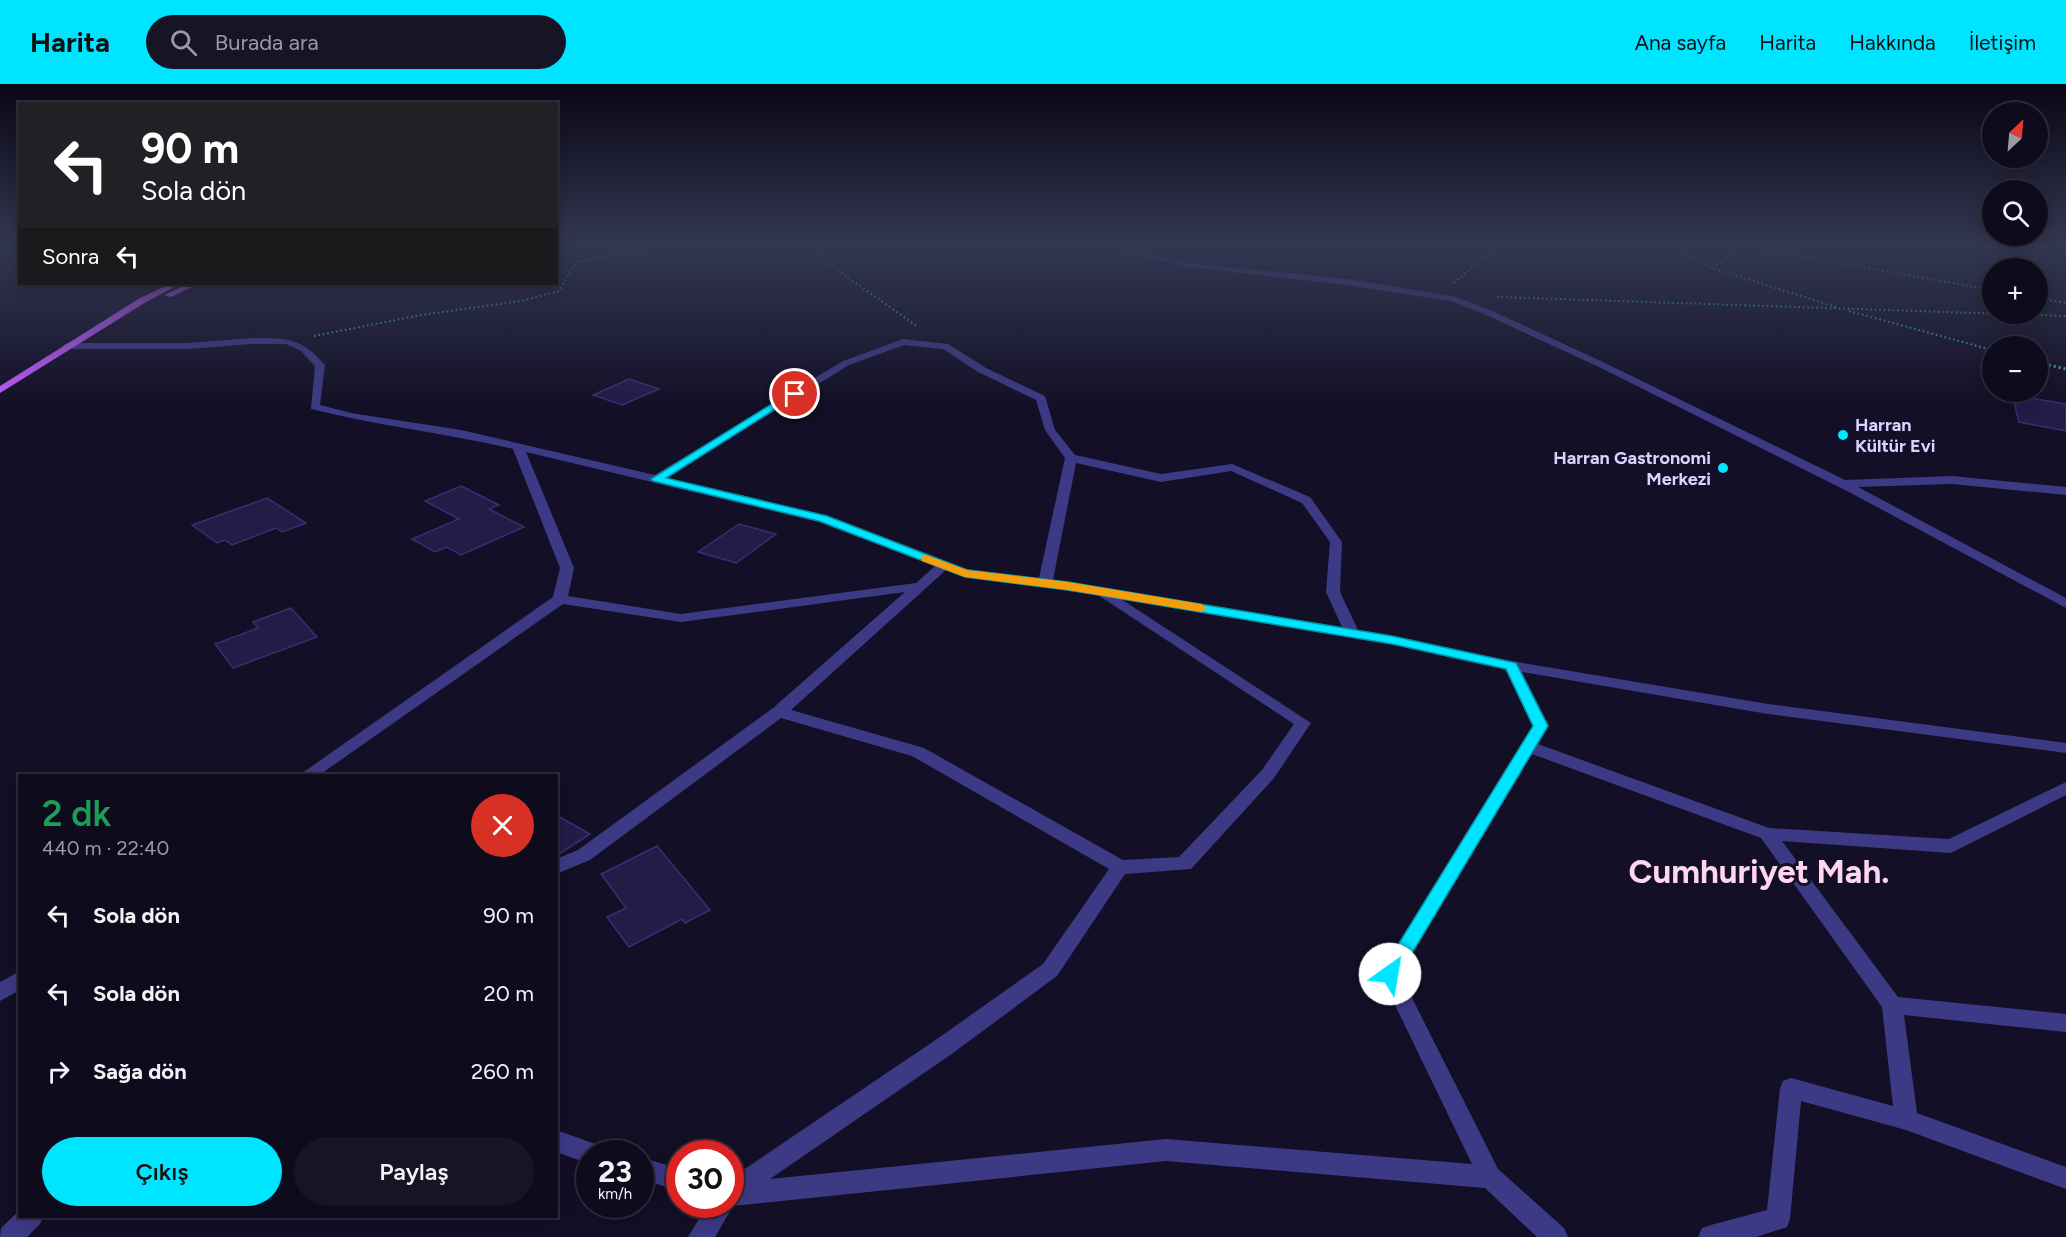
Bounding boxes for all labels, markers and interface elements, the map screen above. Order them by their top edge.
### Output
search box [146,15,566,69]
text: Harita [30,25,110,59]
icon: search [167,26,200,59]
text: Burada ara [215,29,319,56]
text: Ana sayfa [1635,30,1726,55]
text: Harita [1759,30,1816,55]
text: Hakkında [1849,30,1936,55]
text: İletişim [1969,30,2036,55]
north arrow [1982,102,2048,168]
map controls [1982,102,2048,402]
text: 90 m [141,123,239,174]
icon: left [42,126,120,204]
text: Sola dön [141,174,246,207]
button: search [1982,180,2048,246]
icon: left [111,240,144,273]
text: Sonra [42,243,99,270]
button: + [1982,258,2048,324]
button: − [1982,336,2048,402]
pin [769,368,820,419]
icon: arrive [778,377,811,410]
place label: Harran Kültür Evi [1855,414,1935,457]
marker: Harran Kültür Evi [1836,428,1850,442]
place label: Harran Gastronomi Merkezi [1553,447,1711,490]
marker: Harran Gastronomi Merkezi [1716,461,1730,475]
text: 2 dk [42,792,111,835]
button: close [471,794,534,857]
text: 440 m · 22:40 [42,836,169,860]
district label: Cumhuriyet Mah. [1629,852,1889,891]
icon: left [42,899,75,932]
text: Sola dön [93,902,180,929]
text: 90 m [483,902,534,929]
position arrow [1358,942,1422,1006]
icon: left [42,977,75,1010]
text: Sola dön [93,980,180,1007]
text: 20 m [483,980,534,1007]
icon: right [42,1055,75,1088]
text: Sağa dön [93,1058,187,1085]
text: 260 m [471,1058,534,1085]
button: Çıkış [42,1137,282,1206]
button: Paylaş [294,1137,534,1206]
speed limit sign: 30 [666,1140,744,1218]
text: 23 [598,1153,632,1190]
text: km/h [598,1185,632,1203]

